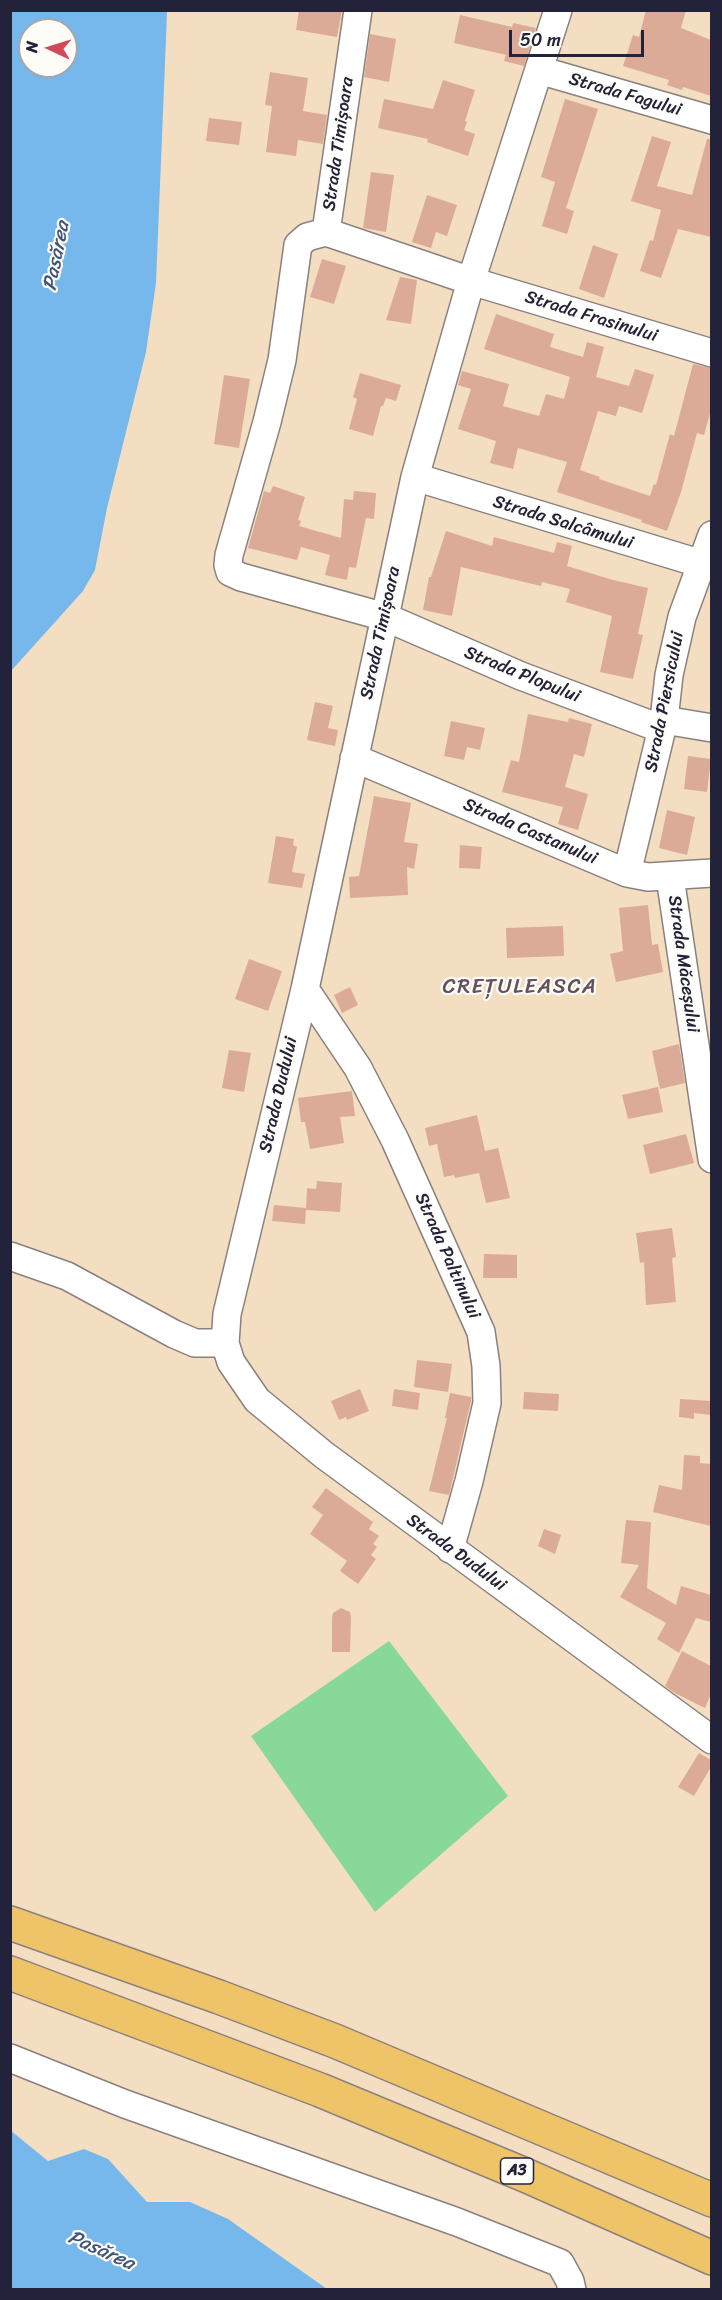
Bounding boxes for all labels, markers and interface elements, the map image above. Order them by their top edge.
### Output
north arrow [18,18,78,78]
scale bar [512,18,647,56]
text: 50 m [520,24,561,56]
text: N [17,40,46,53]
street label: Strada Fagului [566,69,684,121]
street label: Strada Timișoara [319,76,359,212]
water label: Pasărea [39,219,75,293]
street label: Strada Frasinului [522,287,660,347]
street label: Strada Salcâmului [490,491,636,555]
street label: Strada Timișoara [356,565,406,701]
street label: Strada Piersicului [641,630,689,774]
street label: Strada Plopului [461,642,583,708]
street label: Strada Castanului [460,794,600,870]
street label: Strada Măceșului [663,894,703,1034]
district label: CREȚULEASCA [443,975,597,1001]
street label: Strada Dudului [255,1035,303,1155]
street label: Strada Paltinului [409,1190,485,1322]
street label: Strada Dudului [402,1510,510,1596]
road number: A3 [500,2158,534,2184]
water label: Pasărea [64,2226,138,2276]

